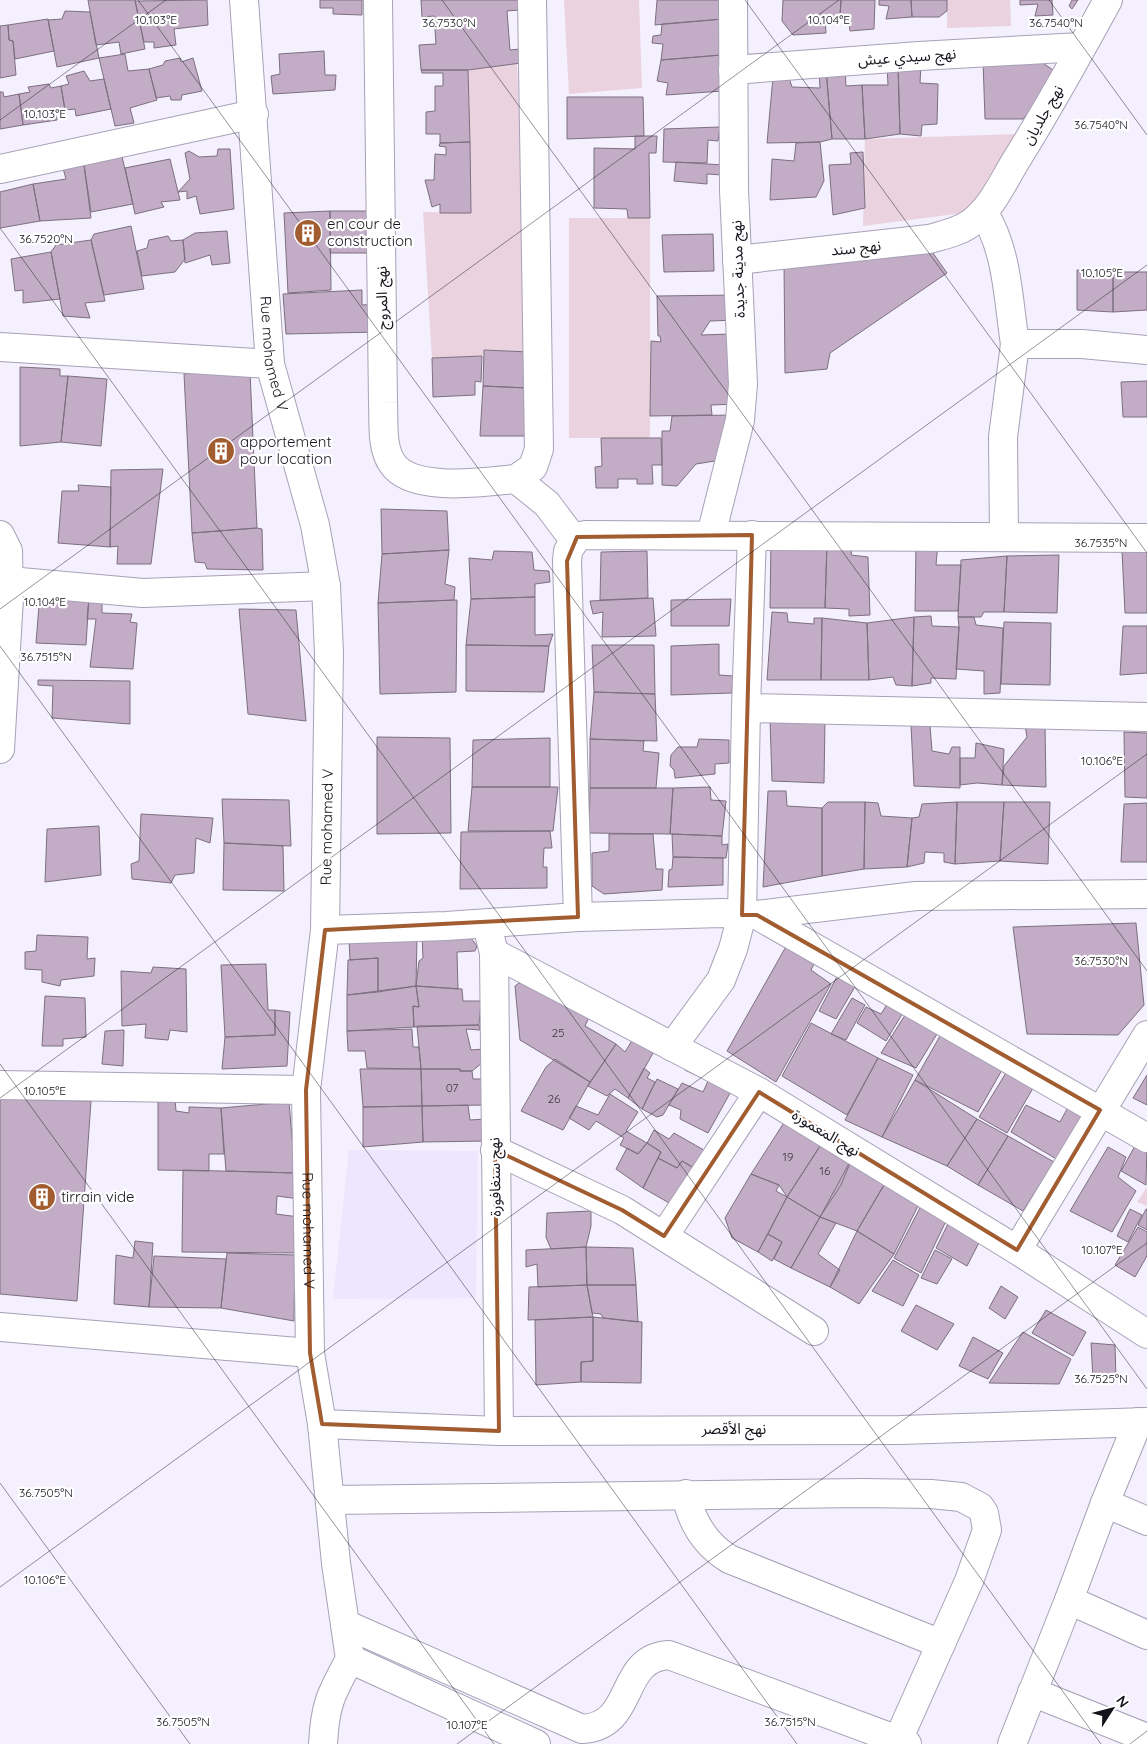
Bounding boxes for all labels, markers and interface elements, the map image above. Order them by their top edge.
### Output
text: 10.103°E [135,12,177,27]
text: 10.104°E [808,12,850,27]
text: 36.7530°N [422,15,476,30]
text: 36.7540°N [1029,15,1083,30]
street label: نهج سيدي عيش [857,44,957,72]
street label: نهج جلديان [1018,81,1070,150]
text: 10.103°E [24,106,66,121]
text: 36.7540°N [1074,117,1128,132]
place label: en cour de construction [327,214,413,250]
building icon: en cour de construction [293,218,323,248]
street label: نهج مدينة جديدة [726,220,752,318]
text: 36.7520°N [19,231,73,246]
street label: نهج سند [830,235,882,263]
text: 10.105°E [1081,265,1123,280]
street label: نهج المروج [371,266,395,330]
street label: Rue mohamed V [256,295,293,413]
place label: apportement pour location [240,432,332,468]
building icon: apportement pour location [206,436,236,466]
text: 36.7535°N [1074,535,1128,550]
text: 10.104°E [24,594,66,609]
text: 36.7515°N [20,649,72,664]
text: 10.106°E [1081,753,1123,768]
street label: Rue mohamed V [316,768,337,885]
text: 36.7530°N [1074,953,1128,968]
house number: 25 [551,1025,565,1040]
house number: 07 [446,1080,458,1095]
text: 10.105°E [24,1083,66,1098]
house number: 26 [547,1091,561,1106]
street label: نهج المعمورة [787,1105,864,1163]
street label: نهج سنغافورة [484,1137,508,1217]
house number: 19 [782,1149,794,1164]
house number: 16 [820,1163,831,1178]
street label: Rue mohamed V [298,1172,319,1289]
building icon: tirrain vide [27,1182,57,1212]
place label: tirrain vide [61,1187,134,1206]
text: 10.107°E [1081,1242,1123,1257]
text: 36.7525°N [1074,1371,1128,1386]
street label: نهج الأقصر [701,1419,766,1441]
text: 36.7505°N [19,1485,73,1500]
text: 10.106°E [24,1572,66,1587]
north arrow [1087,1684,1137,1734]
text: N [1112,1692,1133,1711]
text: 36.7505°N [156,1714,210,1729]
text: 36.7515°N [764,1714,816,1729]
text: 10.107°E [446,1717,488,1732]

